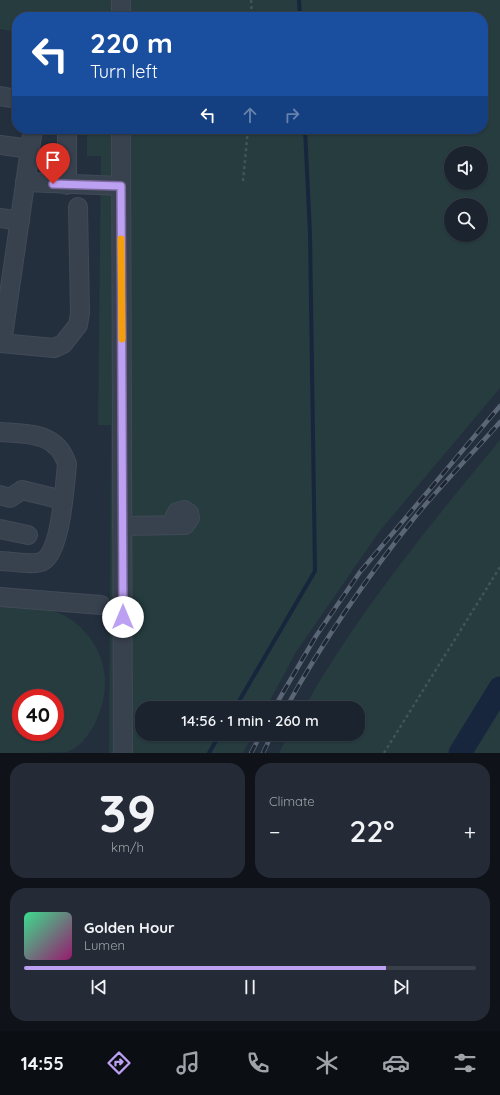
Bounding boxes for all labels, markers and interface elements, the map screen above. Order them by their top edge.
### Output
text: 220 m [90,25,173,60]
icon: left [24,28,76,80]
text: Turn left [90,60,158,83]
icon: left [197,104,219,126]
icon: ahead [239,104,261,126]
icon: right [281,104,303,126]
pin [36,143,70,184]
map controls [444,146,488,242]
button: sound [444,146,488,190]
icon: arrive [42,149,64,171]
button: search [444,198,488,242]
position arrow [102,596,144,638]
speed limit sign: 40 [12,689,64,741]
text: 14:56 · 1 min · 260 m [181,711,319,730]
text: 39 [99,780,156,845]
text: Climate [269,793,315,809]
text: 22° [350,812,395,850]
text: − [269,818,280,846]
text: + [464,818,476,846]
text: km/h [111,839,144,855]
text: Golden Hour [84,918,175,937]
text: Lumen [84,937,125,953]
icon: previous [88,976,110,998]
icon: pause [239,976,261,998]
icon: next [390,976,412,998]
icon: directions [105,1049,133,1077]
icon: music [174,1049,202,1077]
icon: phone [244,1049,272,1077]
icon: climate [313,1049,341,1077]
icon: car [382,1049,410,1077]
icon: filters [451,1049,479,1077]
text: 14:55 [21,1052,64,1075]

